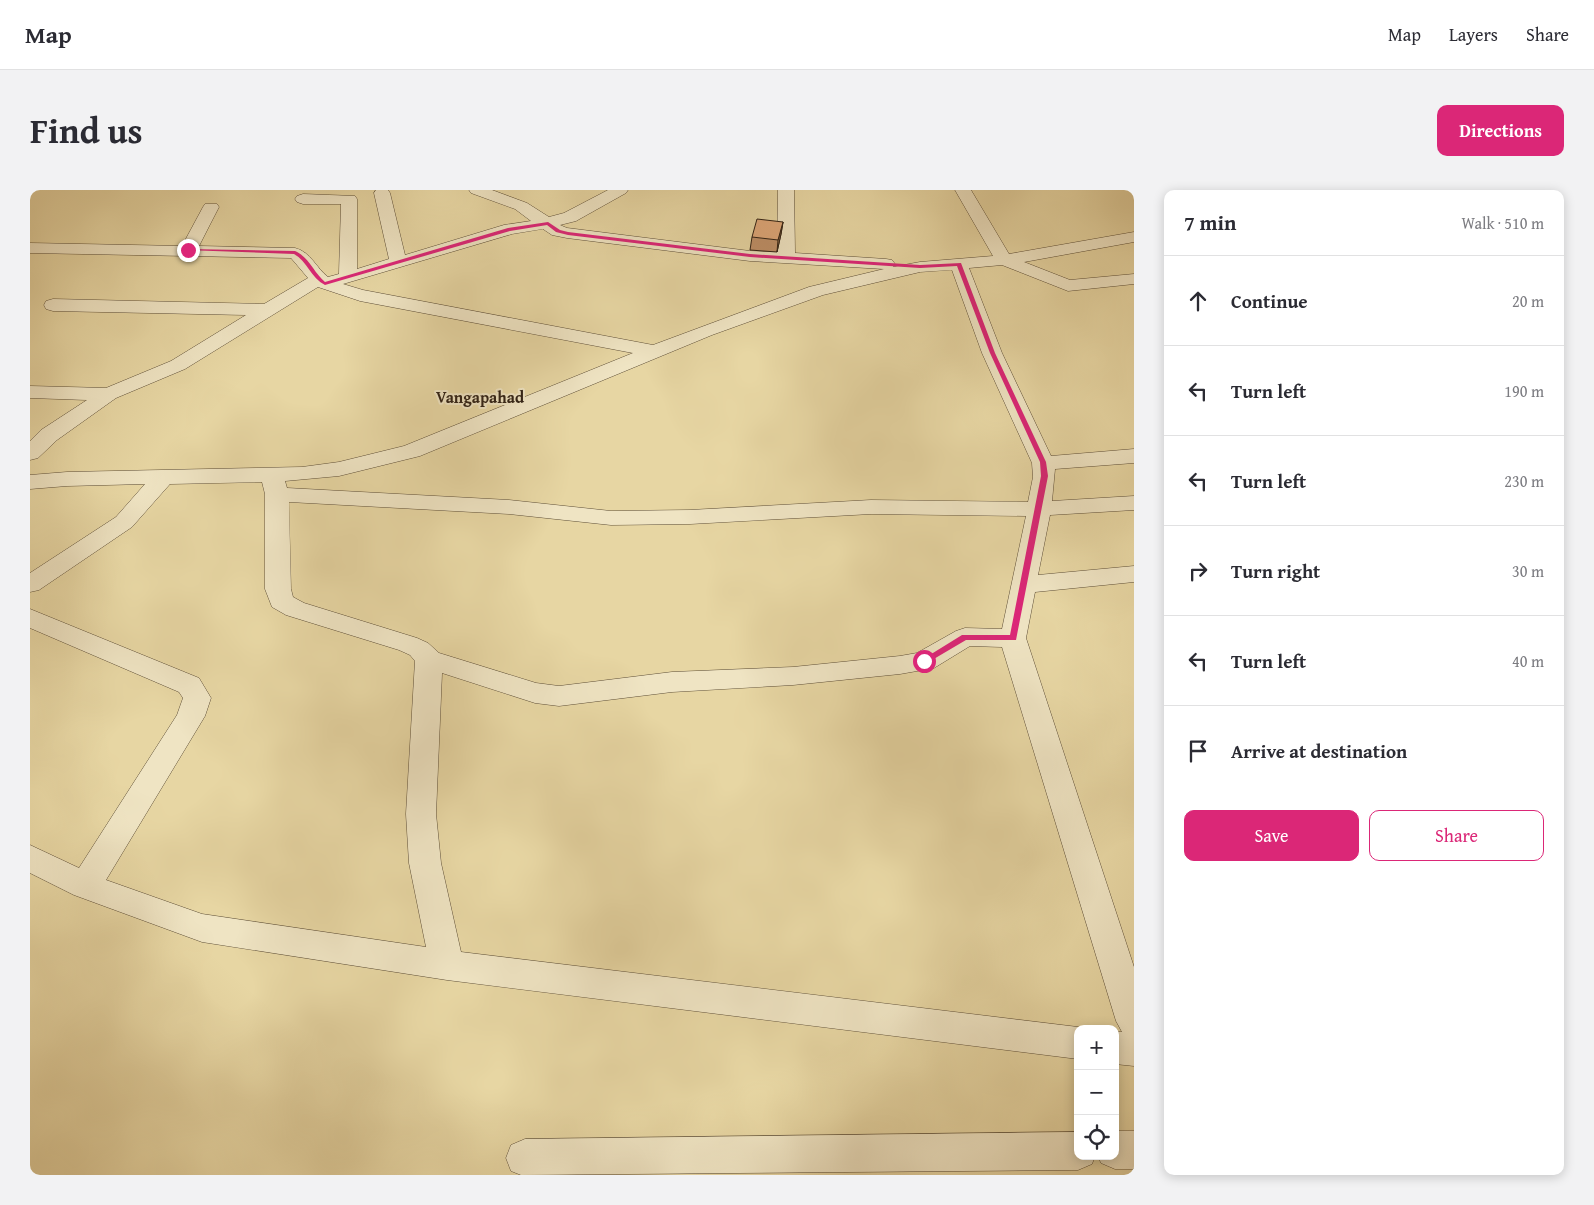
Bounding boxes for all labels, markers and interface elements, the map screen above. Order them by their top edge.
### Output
text: Map [25,17,72,52]
text: Map [1388,21,1421,48]
text: Layers [1449,21,1498,48]
text: Share [1526,21,1569,48]
text: Find us [30,105,143,156]
button: Directions [1437,105,1564,156]
text: 7 min [1184,207,1236,238]
text: Walk · 510 m [1461,211,1544,235]
route end [177,239,200,262]
icon: ahead [1184,287,1212,315]
text: Continue [1231,287,1308,315]
text: 20 m [1512,289,1544,313]
icon: left [1184,377,1212,405]
text: Turn left [1231,377,1306,405]
text: 190 m [1504,379,1544,403]
district label: Vangapahad [436,385,525,409]
icon: left [1184,467,1212,495]
text: Turn left [1231,467,1306,495]
text: 230 m [1504,469,1544,493]
icon: right [1184,557,1212,585]
text: Turn right [1231,557,1320,585]
text: 30 m [1512,559,1544,583]
icon: left [1184,647,1212,675]
text: Turn left [1231,647,1306,675]
text: 40 m [1512,649,1544,673]
route start [913,650,936,673]
icon: arrive [1184,737,1212,765]
text: Arrive at destination [1231,737,1407,765]
button: Save [1184,810,1359,861]
button: Share [1369,810,1544,861]
map controls [1074,1025,1119,1160]
button: + [1074,1025,1119,1070]
button: − [1074,1070,1119,1115]
button: locate [1074,1115,1119,1160]

